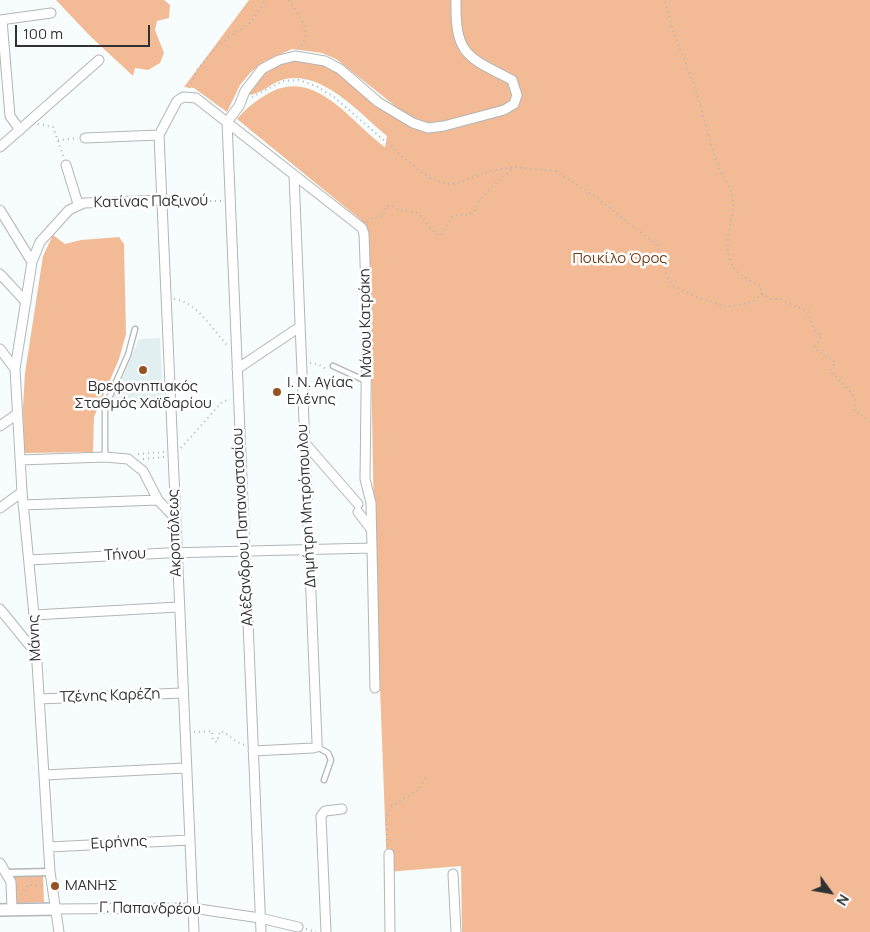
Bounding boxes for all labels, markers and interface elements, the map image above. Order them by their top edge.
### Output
scale bar [18,15,152,47]
text: 100 m [23,23,63,44]
street label: Κατίνας Παξινού [94,192,208,212]
park label: Ποικίλο Όρος [572,250,668,268]
street label: Μάνου Κατράκη [356,268,376,378]
marker: Βρεφονηπιακός Σταθμός Χαϊδαρίου [137,364,149,376]
place label: Ι. Ν. Αγίας Ελένης [287,374,353,409]
place label: Βρεφονηπιακός Σταθμός Χαϊδαρίου [74,378,212,413]
marker: Ι. Ν. Αγίας Ελένης [271,386,283,398]
street label: Δημήτρη Μητρόπουλου [294,423,320,589]
street label: Αλέξανδρου Παπαναστασίου [229,427,257,627]
street label: Ακροπόλεως [164,489,186,577]
street label: Τήνου [104,545,146,565]
street label: Μάνης [25,614,45,662]
street label: Τζένης Καρέζη [59,685,161,707]
street label: Ειρήνης [90,833,148,853]
north arrow [805,867,855,917]
place label: ΜΑΝΗΣ [65,877,117,895]
marker: ΜΑΝΗΣ [49,880,61,892]
text: N [832,891,854,910]
street label: Γ. Παπανδρέου [99,899,201,919]

